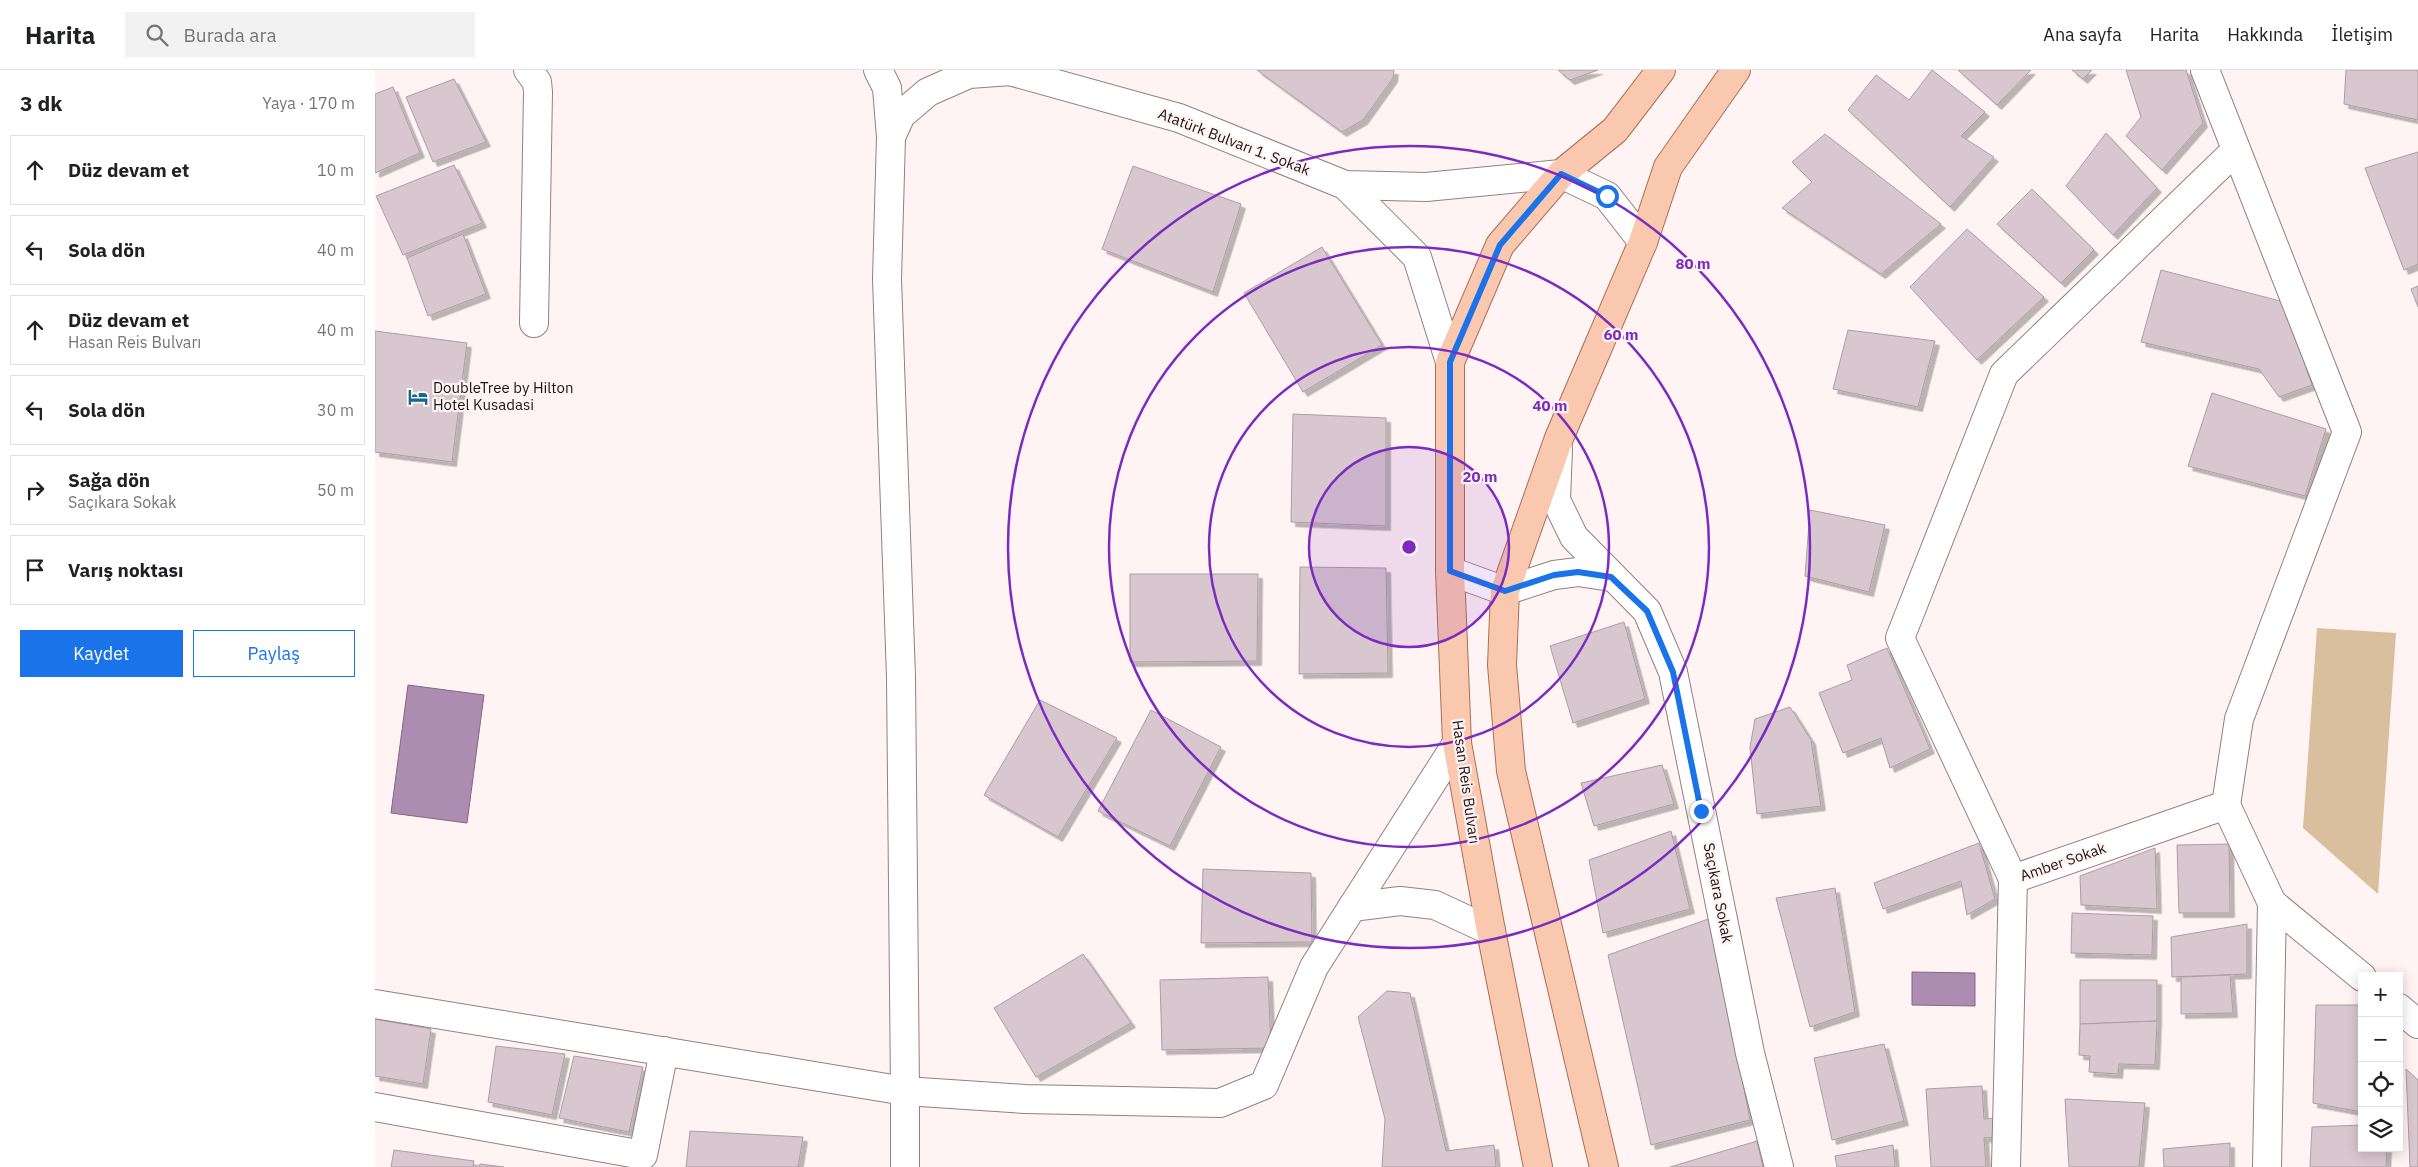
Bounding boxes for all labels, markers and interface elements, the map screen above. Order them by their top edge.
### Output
search box [125,12,475,57]
text: Harita [25,19,95,51]
icon: search [143,21,171,49]
text: Burada ara [183,23,277,47]
text: Ana sayfa [2043,23,2122,46]
text: Harita [2150,23,2199,46]
text: Hakkında [2227,23,2303,46]
text: İletişim [2331,23,2393,46]
text: 3 dk [20,89,62,117]
text: Yaya · 170 m [262,93,355,113]
street label: Atatürk Bulvarı 1. Sokak [1155,104,1313,179]
icon: ahead [21,156,49,184]
text: Düz devam et [68,158,189,182]
text: 10 m [317,160,354,180]
route start [1596,185,1619,208]
icon: left [21,236,49,264]
text: Sola dön [68,238,145,262]
text: 40 m [317,240,354,260]
text: 80 m [1676,254,1710,273]
text: Düz devam et [68,308,189,332]
icon: ahead [21,316,49,344]
text: 40 m [317,320,354,340]
text: 60 m [1604,325,1638,344]
text: Hasan Reis Bulvarı [68,332,201,352]
place label: DoubleTree by Hilton Hotel Kusadasi [433,378,573,414]
hotel icon: DoubleTree by Hilton Hotel Kusadasi [407,386,429,408]
icon: left [21,396,49,424]
text: 40 m [1533,396,1567,415]
text: Sola dön [68,398,145,422]
text: 30 m [317,400,354,420]
text: 20 m [1463,467,1497,486]
text: Sağa dön [68,468,150,492]
icon: right [21,476,49,504]
text: 50 m [317,480,354,500]
text: Saçıkara Sokak [68,492,177,512]
centre of rings [1400,538,1418,556]
icon: arrive [21,556,49,584]
text: Varış noktası [68,558,183,582]
button: Kaydet [20,630,183,677]
button: Paylaş [193,630,355,677]
street label: Hasan Reis Bulvarı [1448,719,1485,845]
route end [1690,800,1713,823]
street label: Amber Sokak [2017,838,2108,885]
street label: Saçıkara Sokak [1699,841,1738,945]
map controls [2358,972,2403,1152]
button: + [2358,972,2403,1017]
button: − [2358,1017,2403,1062]
button: locate [2358,1062,2403,1107]
button: layers [2358,1107,2403,1152]

